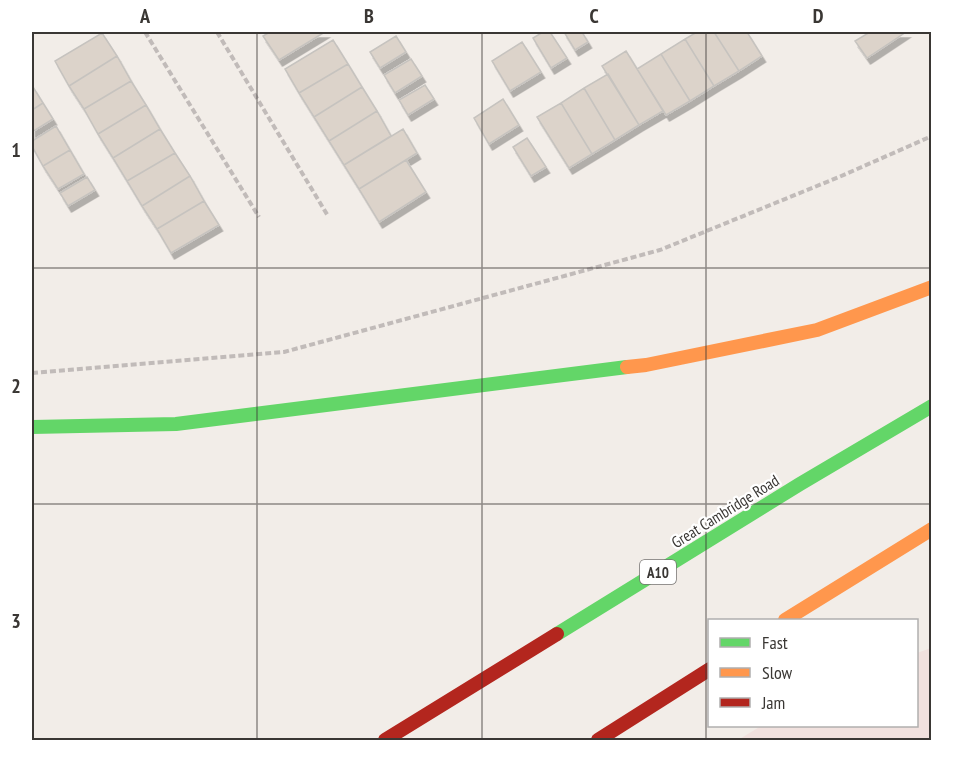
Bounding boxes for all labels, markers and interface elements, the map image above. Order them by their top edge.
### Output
text: A [139,3,151,29]
text: B [364,3,374,29]
text: C [589,3,599,29]
text: D [813,3,824,29]
text: 1 [11,137,21,163]
text: 2 [11,373,21,399]
street label: Great Cambridge Road [668,470,782,552]
road number: A10 [640,560,676,584]
text: 3 [11,608,21,634]
legend [708,619,918,727]
text: Fast [762,631,788,654]
text: Slow [762,661,793,684]
text: Jam [761,691,785,714]

